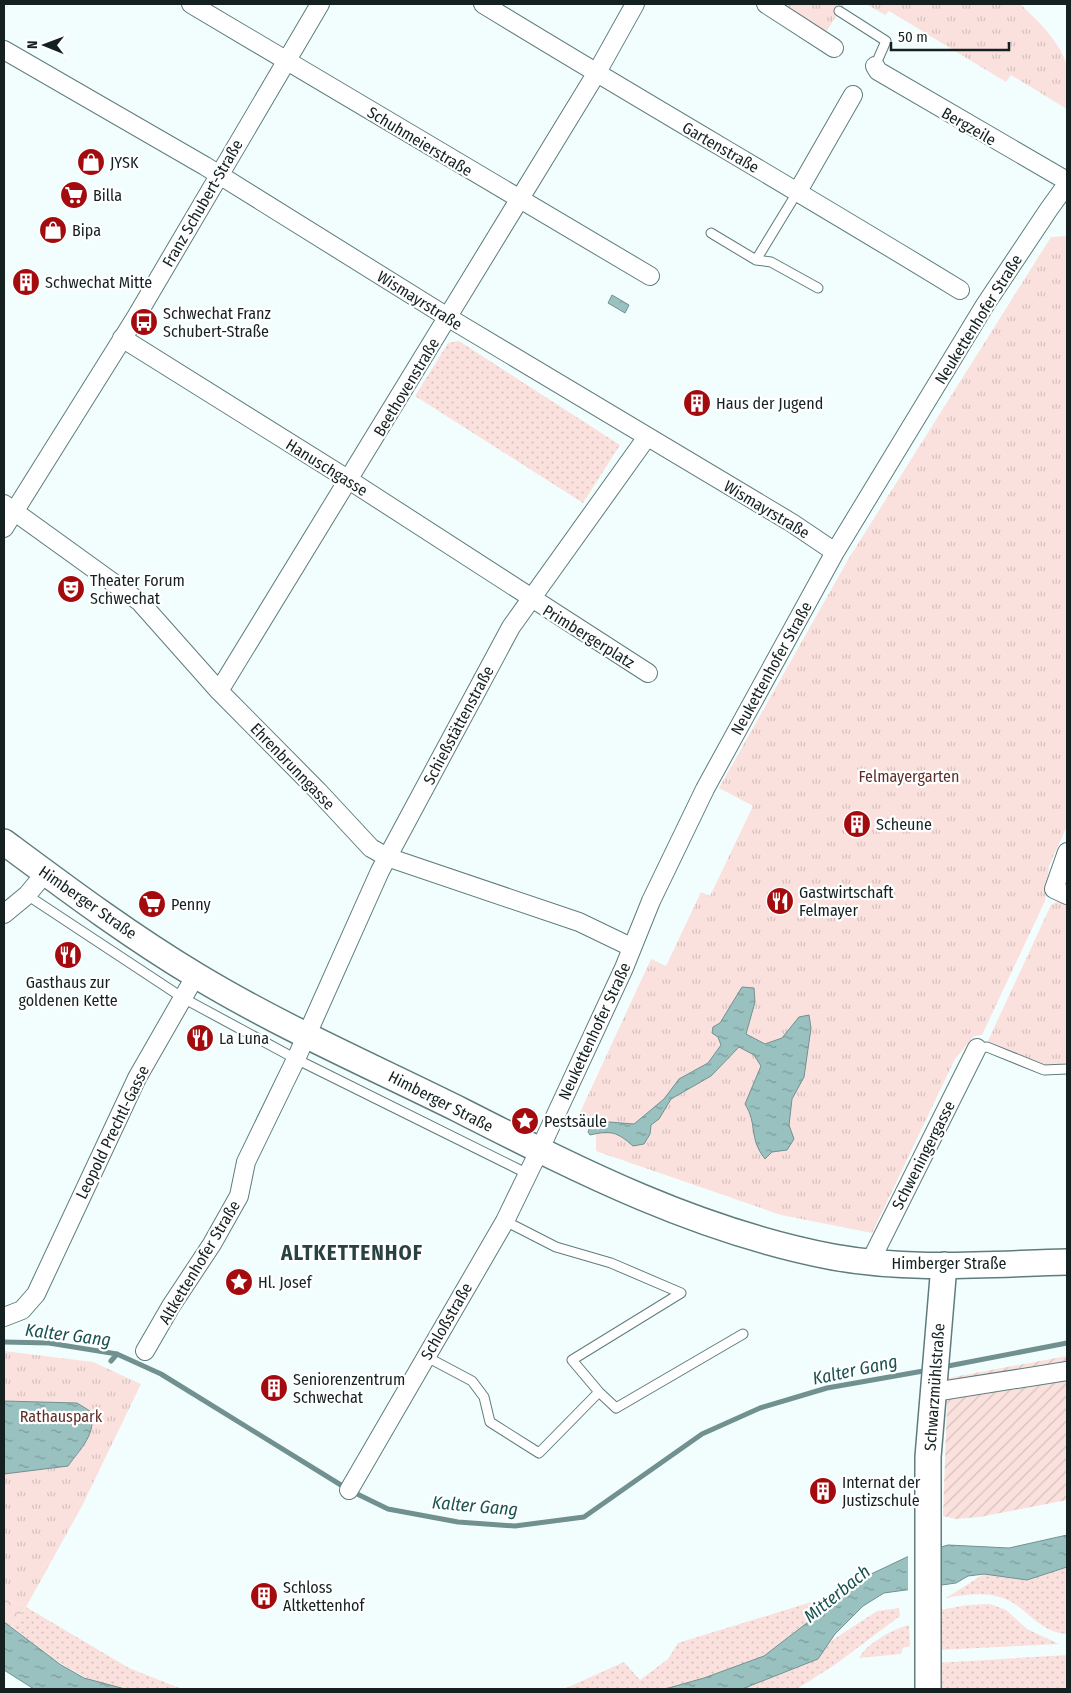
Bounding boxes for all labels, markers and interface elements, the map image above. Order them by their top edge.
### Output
north arrow [20,20,70,70]
scale bar [891,20,1008,52]
text: 50 m [898,28,928,46]
text: N [24,40,41,49]
street label: Schuhmeierstraße [364,103,476,180]
street label: Bergzeile [938,103,999,150]
street label: Gartenstraße [679,118,763,177]
street label: Franz Schubert-Straße [158,136,247,270]
shop icon: JYSK [76,147,106,177]
place label: JYSK [110,153,139,172]
supermarket icon: Billa [59,180,89,210]
place label: Billa [93,186,122,205]
shop icon: Bipa [38,215,68,245]
place label: Bipa [72,221,101,240]
street label: Neukettenhofer Straße [931,251,1026,388]
building icon: Schwechat Mitte [11,267,41,297]
street label: Wismayrstraße [374,267,466,334]
place label: Schwechat Mitte [45,273,152,292]
place label: Schwechat Franz Schubert-Straße [163,304,271,341]
bus stop icon: Schwechat Franz Schubert-Straße [129,307,159,337]
street label: Beethovenstraße [370,335,443,440]
building icon: Haus der Jugend [682,388,712,418]
place label: Haus der Jugend [716,394,823,413]
street label: Hanuschgasse [282,435,371,500]
street label: Wismayrstraße [720,476,813,543]
place label: Theater Forum Schwechat [90,571,185,608]
theatre icon: Theater Forum Schwechat [56,574,86,604]
street label: Neukettenhofer Straße [727,598,816,738]
street label: Primbergerplatz [539,601,638,672]
street label: Schießstättenstraße [419,663,498,788]
street label: Ehrenbrunngasse [247,719,339,814]
park label: Felmayergarten [859,767,959,786]
building icon: Scheune [842,809,872,839]
place label: Scheune [876,815,932,834]
street label: Himberger Straße [35,862,140,943]
place label: Gastwirtschaft Felmayer [799,883,894,920]
restaurant icon: Gastwirtschaft Felmayer [765,886,795,916]
supermarket icon: Penny [137,889,167,919]
place label: Penny [171,895,212,914]
restaurant icon: Gasthaus zur goldenen Kette [53,940,83,970]
street label: Neukettenhofer Straße [554,960,635,1103]
place label: Gasthaus zur goldenen Kette [18,973,118,1010]
restaurant icon: La Luna [185,1023,215,1053]
place label: La Luna [219,1029,269,1048]
street label: Leopold Prechtl-Gasse [72,1062,153,1202]
street label: Himberger Straße [385,1067,496,1136]
street label: Schweningergasse [888,1098,959,1213]
place icon: Pestsäule [510,1106,540,1136]
place label: Pestsäule [544,1112,607,1131]
street label: Altkettenhofer Straße [155,1197,244,1328]
district label: ALTKETTENHOF [280,1240,423,1266]
street label: Himberger Straße [892,1254,1007,1273]
place icon: Hl. Josef [224,1267,254,1297]
place label: Hl. Josef [258,1273,313,1292]
street label: Schloßstraße [417,1279,476,1363]
water label: Kalter Gang [24,1319,112,1351]
street label: Schwarzmühlstraße [921,1323,948,1451]
water label: Kalter Gang [811,1350,899,1390]
place label: Seniorenzentrum Schwechat [293,1370,405,1407]
building icon: Seniorenzentrum Schwechat [259,1373,289,1403]
park label: Rathauspark [20,1407,103,1426]
place label: Internat der Justizschule [842,1473,921,1510]
building icon: Internat der Justizschule [808,1476,838,1506]
water label: Kalter Gang [431,1491,519,1521]
water label: Mitterbach [799,1560,875,1628]
place label: Schloss Altkettenhof [283,1578,365,1615]
building icon: Schloss Altkettenhof [249,1581,279,1611]

